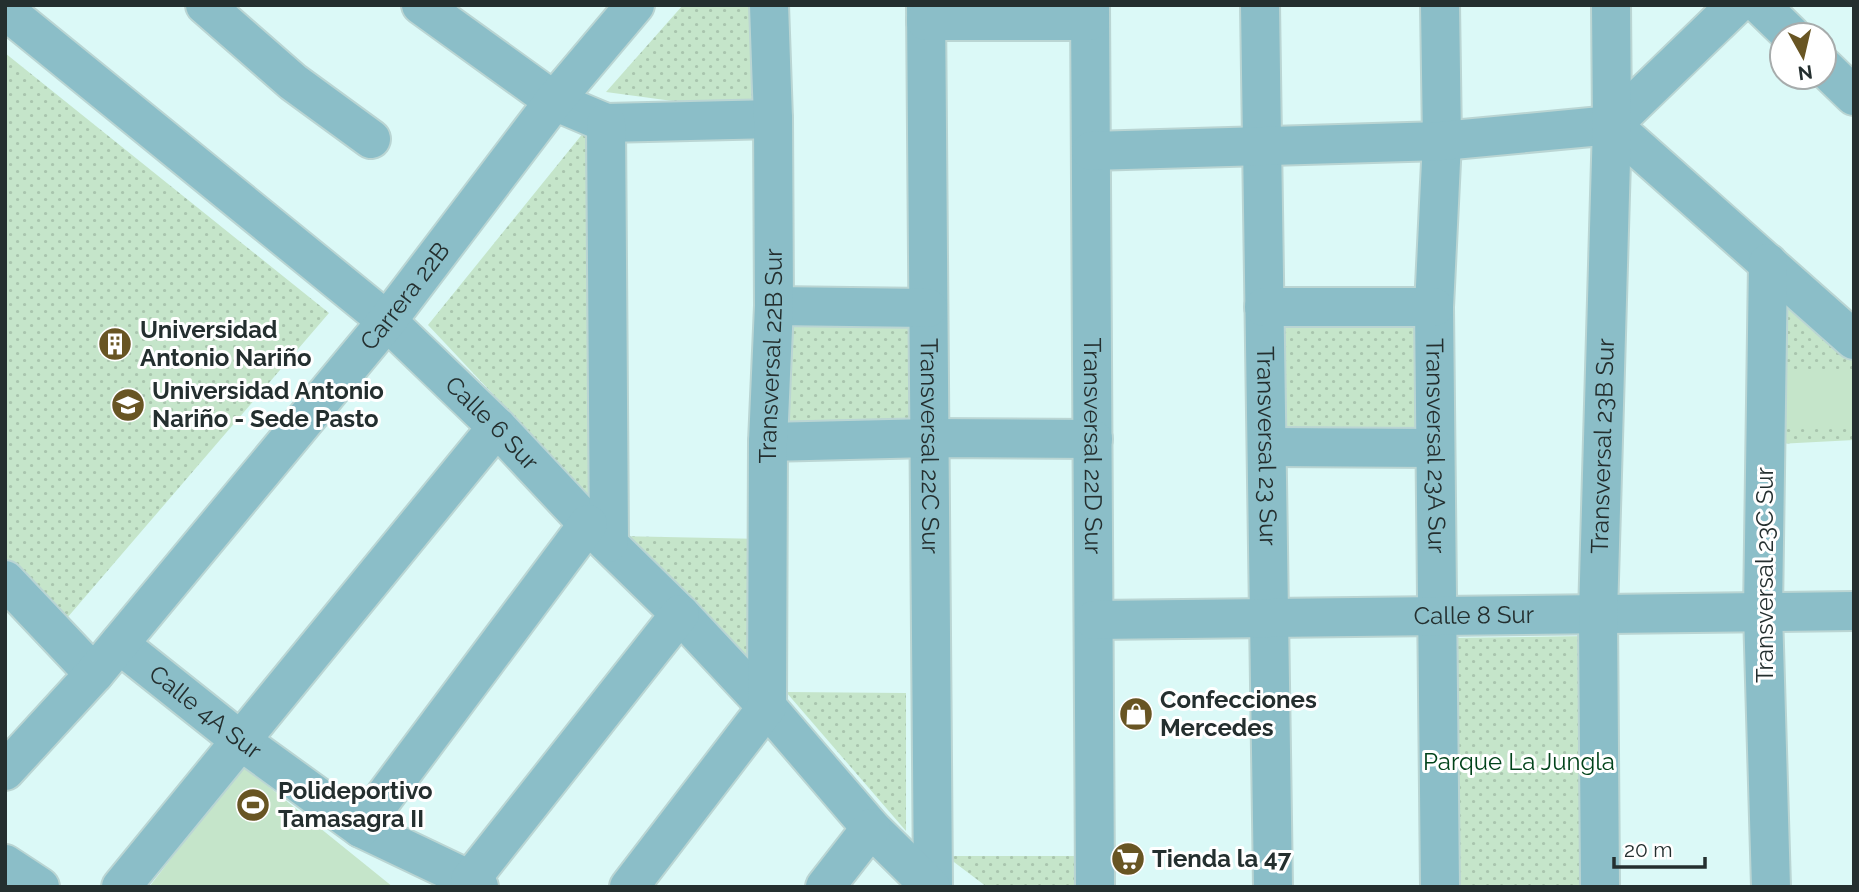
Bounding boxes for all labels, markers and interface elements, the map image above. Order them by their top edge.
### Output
north arrow [1768,21,1838,91]
text: N [1797,61,1814,85]
street label: Carrera 22B [354,236,456,356]
street label: Transversal 22B Sur [753,248,788,464]
place label: Universidad Antonio Nariño [140,315,311,372]
building icon: Universidad Antonio Nariño [96,325,134,363]
street label: Transversal 23B Sur [1585,337,1620,554]
street label: Transversal 22C Sur [915,338,945,555]
street label: Transversal 22D Sur [1078,338,1108,555]
street label: Transversal 23A Sur [1420,338,1452,554]
street label: Transversal 23 Sur [1251,346,1283,547]
street label: Calle 6 Sur [439,370,545,476]
place label: Universidad Antonio Nariño - Sede Pasto [152,376,384,433]
school or university icon: Universidad Antonio Nariño - Sede Pasto [109,386,147,424]
street label: Transversal 23C Sur [1750,466,1779,683]
street label: Calle 8 Sur [1414,600,1535,630]
street label: Calle 4A Sur [144,659,268,765]
place label: Confecciones Mercedes [1160,685,1317,742]
shop icon: Confecciones Mercedes [1117,695,1155,733]
park label: Parque La Jungla [1423,747,1615,776]
place label: Polideportivo Tamasagra II [278,776,433,833]
sports icon: Polideportivo Tamasagra II [234,786,272,824]
scale bar [1614,826,1705,870]
text: 20 m [1624,837,1672,862]
supermarket icon: Tienda la 47 [1109,840,1147,878]
place label: Tienda la 47 [1152,844,1292,873]

